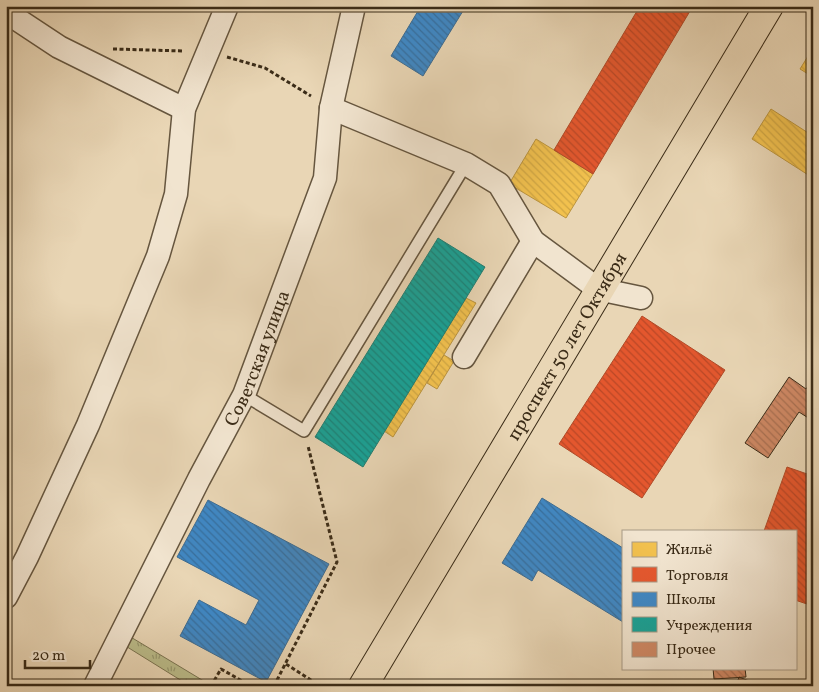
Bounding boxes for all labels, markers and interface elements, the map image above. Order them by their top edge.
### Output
street label: проспект 50 лет Октября [501,248,634,446]
street label: Советская улица [219,287,297,431]
legend [622,530,796,670]
text: Жильё [666,540,712,561]
text: Торговля [666,566,728,587]
text: Школы [666,590,716,611]
text: Учреждения [666,616,752,637]
scale bar [25,637,90,669]
text: Прочее [666,640,716,661]
text: 20 m [32,646,65,667]

